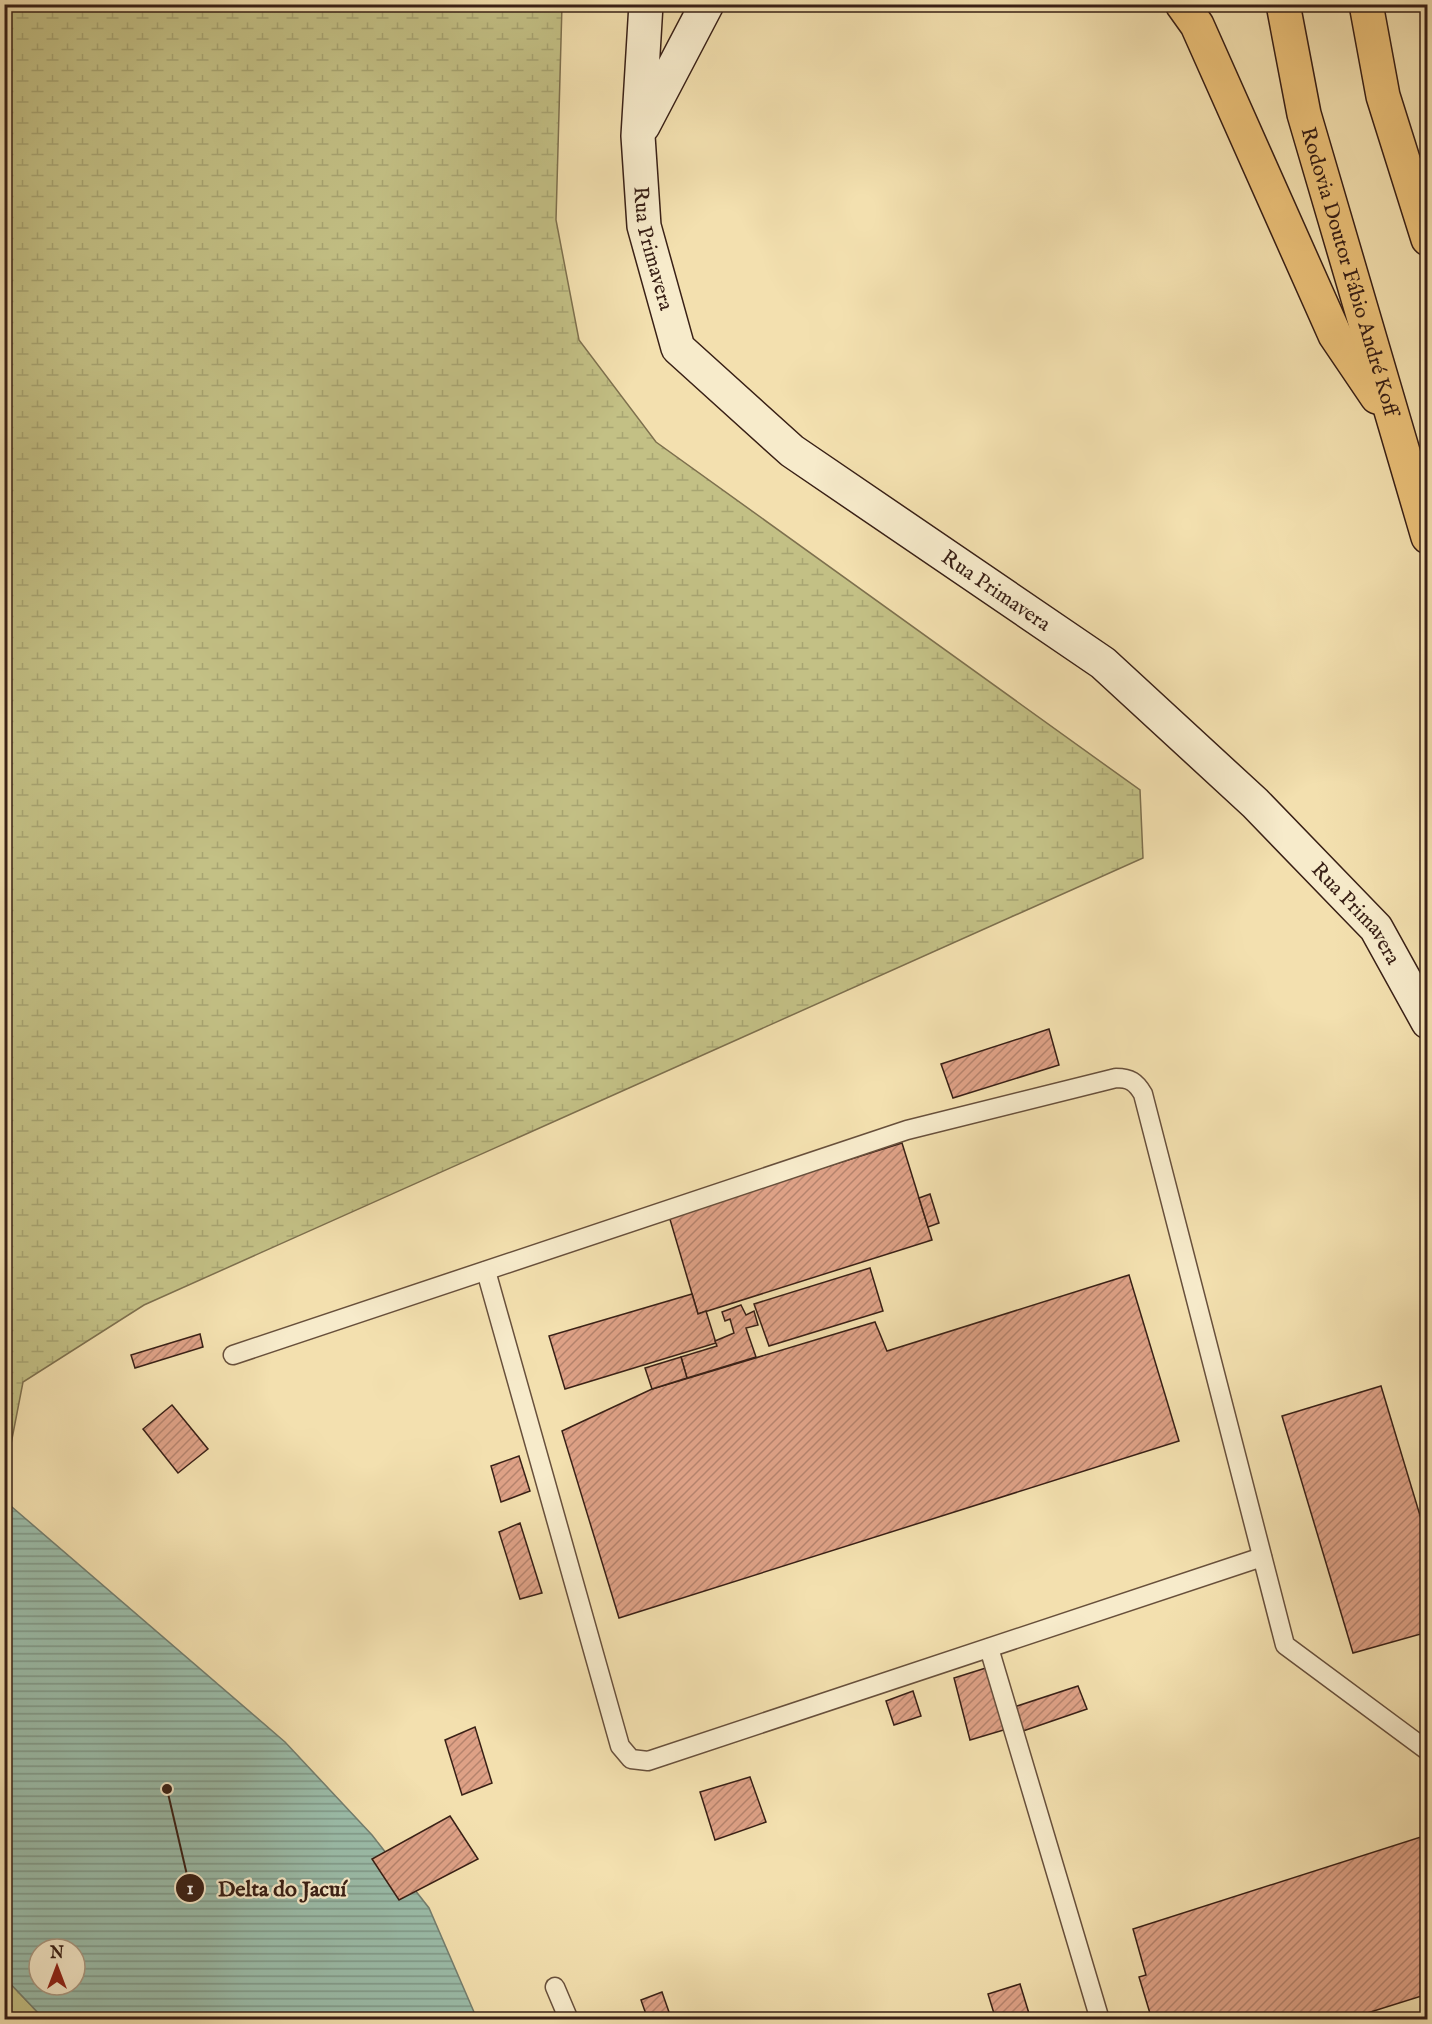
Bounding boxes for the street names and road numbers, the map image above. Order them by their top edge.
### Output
street label: Rodovia Doutor Fábio André Koff [1294,124,1405,422]
street label: Rua Primavera [626,186,679,315]
street label: Rua Primavera [936,545,1056,639]
street label: Rua Primavera [1305,857,1406,971]

